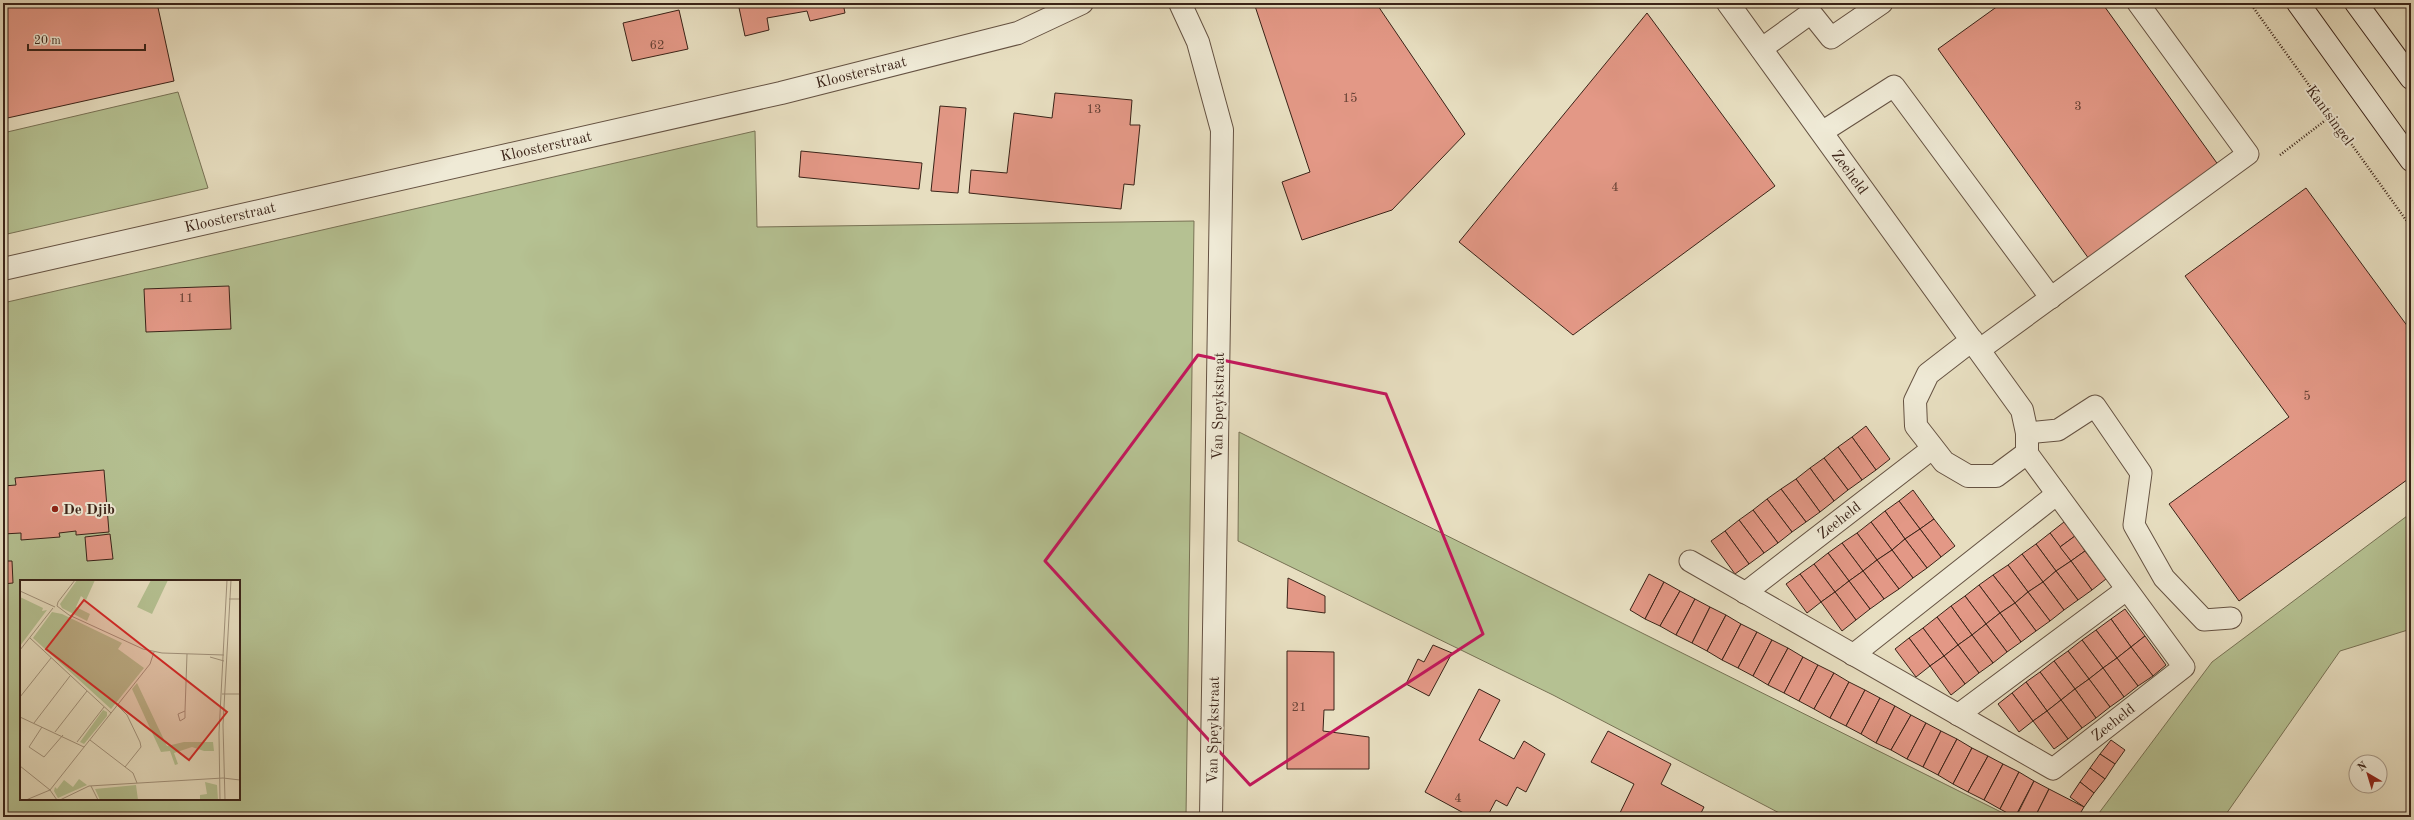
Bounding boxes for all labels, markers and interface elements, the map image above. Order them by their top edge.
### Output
scale bar [28,26,145,52]
text: 20 m [34,35,61,47]
house number: 62 [649,39,665,52]
street label: Kloosterstraat [814,55,908,92]
street label: Kantsingel [2302,83,2355,149]
house number: 15 [1342,92,1358,105]
house number: 3 [2074,100,2082,113]
house number: 13 [1086,103,1102,116]
street label: Kloosterstraat [499,130,593,165]
street label: Zeeheld [1828,148,1870,198]
house number: 4 [1611,181,1619,194]
street label: Kloosterstraat [183,201,277,236]
house number: 11 [178,292,194,305]
street label: Van Speykstraat [1211,352,1228,460]
house number: 5 [2303,390,2311,403]
street label: Zeeheld [1815,500,1865,543]
place label: De Djib [63,503,115,518]
marker: De Djib [50,504,60,514]
inset map [20,580,240,800]
street label: Van Speykstraat [1206,676,1223,784]
house number: 21 [1291,701,1307,714]
street label: Zeeheld [2089,702,2139,745]
north arrow [2348,754,2388,794]
text: N [2356,760,2370,774]
house number: 4 [1454,792,1462,805]

